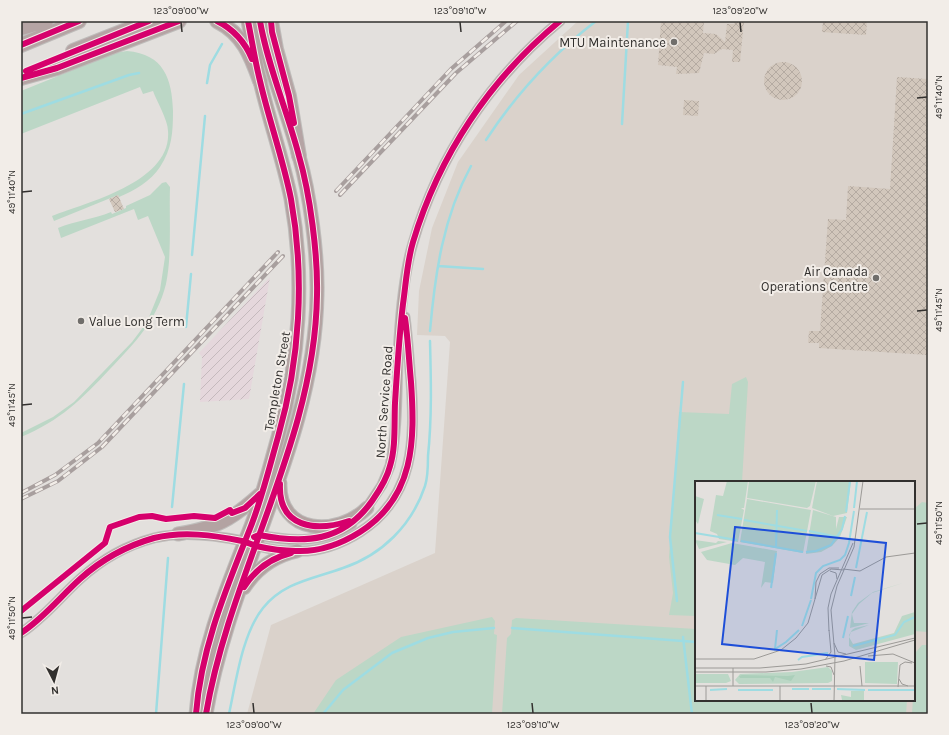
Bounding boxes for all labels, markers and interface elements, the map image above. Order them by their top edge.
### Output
text: 123°09'00"W [153,5,209,17]
text: 123°09'10"W [434,5,486,17]
text: 123°09'20"W [712,5,768,17]
place label: MTU Maintenance [559,35,666,50]
marker: MTU Maintenance [669,37,679,47]
text: 49°11'40"N [933,75,945,119]
text: 49°11'40"N [6,170,18,214]
place label: Air Canada Operations Centre [761,264,868,294]
marker: Air Canada Operations Centre [871,273,881,283]
text: 49°11'45"N [933,288,945,332]
place label: Value Long Term [89,314,185,329]
marker: Value Long Term [76,316,86,326]
street label: Templeton Street [261,330,293,432]
street label: North Service Road [373,345,395,459]
text: 49°11'45"N [6,383,18,427]
inset map [695,481,915,701]
text: 49°11'50"N [933,501,945,545]
text: 49°11'50"N [6,596,18,640]
north arrow [34,661,74,701]
text: N [50,684,60,697]
text: 123°09'00"W [226,719,282,731]
text: 123°09'10"W [507,719,559,731]
text: 123°09'20"W [784,719,840,731]

